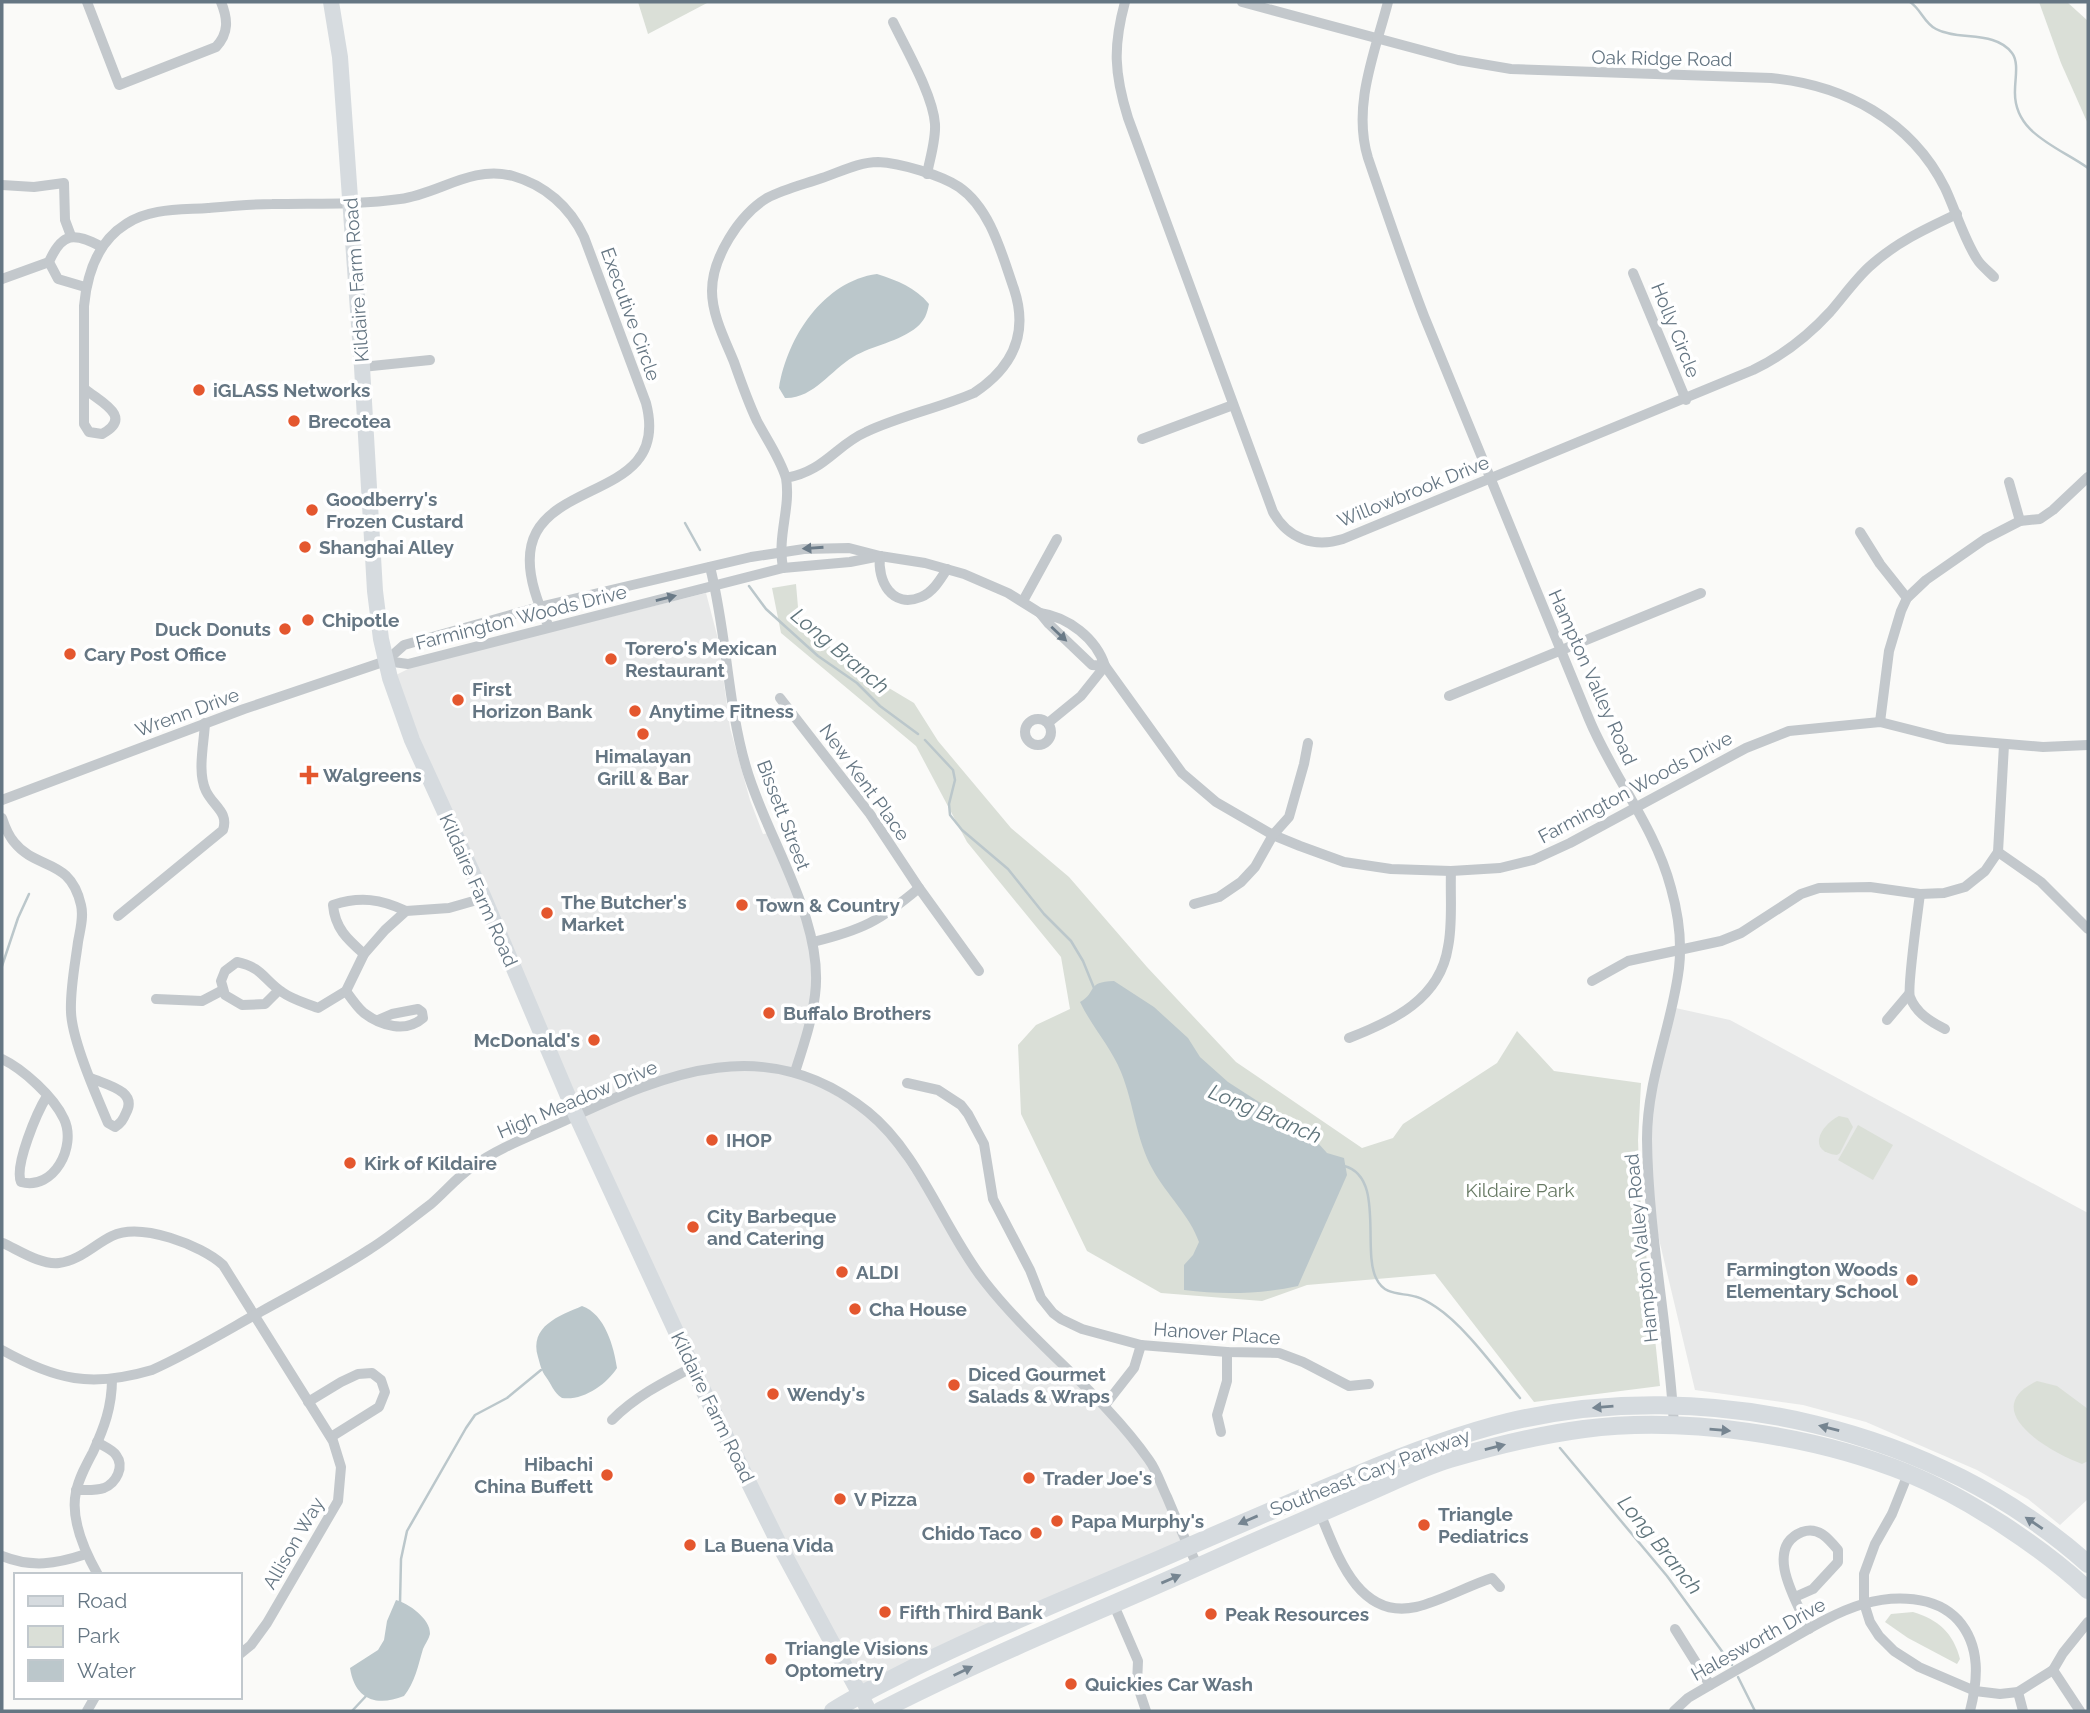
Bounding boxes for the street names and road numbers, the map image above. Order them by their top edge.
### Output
street label: Oak Ridge Road [1591,46,1733,70]
street label: Kildaire Farm Road [339,197,373,363]
street label: Executive Circle [597,244,665,384]
street label: Holly Circle [1647,279,1705,381]
street label: Willowbrook Drive [1334,451,1492,531]
street label: Farmington Woods Drive [413,580,629,654]
street label: Hampton Valley Road [1544,586,1642,768]
street label: Wrenn Drive [132,683,242,741]
street label: New Kent Place [815,719,915,845]
street label: Farmington Woods Drive [1534,726,1736,848]
street label: Bissett Street [753,757,815,874]
street label: Kildaire Farm Road [435,810,523,970]
street label: High Meadow Drive [494,1055,660,1143]
street label: Hampton Valley Road [1620,1152,1662,1344]
street label: Hanover Place [1153,1318,1281,1348]
street label: Kildaire Farm Road [667,1328,759,1486]
street label: Southeast Cary Parkway [1267,1424,1473,1520]
street label: Allison Way [258,1493,328,1593]
street label: Halesworth Drive [1687,1593,1829,1685]

